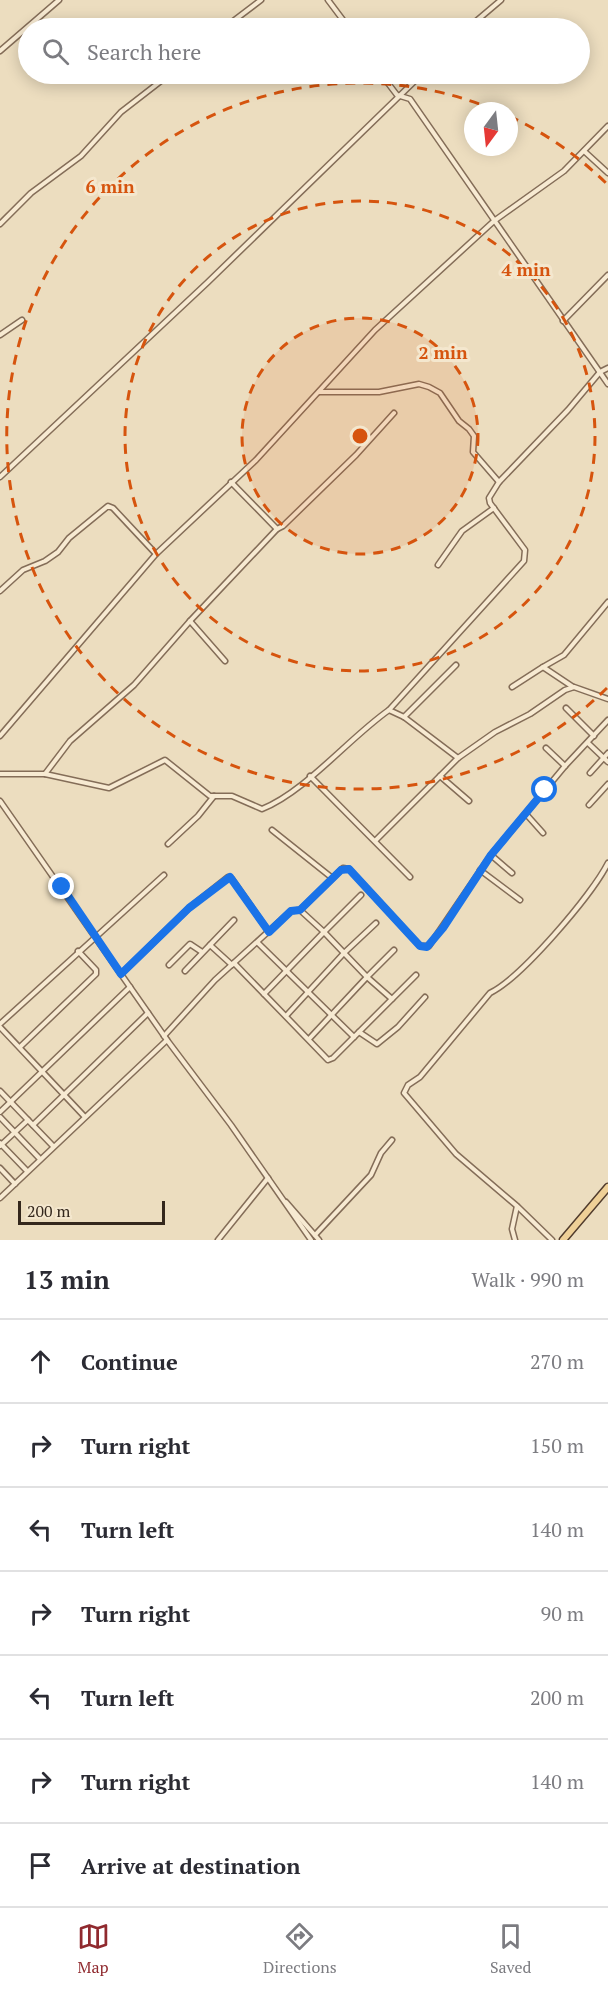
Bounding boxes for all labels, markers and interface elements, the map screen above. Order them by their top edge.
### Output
search box [18,18,590,84]
icon: search [39,35,72,68]
text: Search here [87,37,201,66]
north arrow [464,102,518,156]
text: 6 min [85,174,135,198]
text: 4 min [501,257,551,281]
text: 2 min [418,340,468,364]
centre of rings [350,426,370,446]
route start [531,776,557,802]
route end [48,873,74,899]
scale bar [18,1198,165,1226]
text: 200 m [27,1200,70,1222]
text: 13 min [24,1262,110,1296]
text: Walk · 990 m [472,1266,584,1293]
icon: ahead [24,1345,57,1378]
text: Continue [81,1347,178,1376]
text: 270 m [530,1348,584,1375]
icon: right [24,1429,57,1462]
text: Turn right [81,1431,190,1460]
text: 150 m [530,1432,584,1459]
icon: left [24,1513,57,1546]
text: Turn left [81,1515,174,1544]
text: 140 m [530,1516,584,1543]
icon: right [24,1597,57,1630]
text: Turn right [81,1599,190,1628]
text: 90 m [541,1600,584,1627]
icon: left [24,1681,57,1714]
text: Turn left [81,1683,174,1712]
text: 200 m [530,1684,584,1711]
icon: right [24,1765,57,1798]
text: Turn right [81,1767,190,1796]
text: 140 m [530,1768,584,1795]
icon: arrive [24,1849,57,1882]
text: Arrive at destination [81,1851,300,1880]
tab: Map [77,1920,110,1978]
tab: Directions [263,1920,337,1978]
tab: Saved [490,1920,531,1978]

